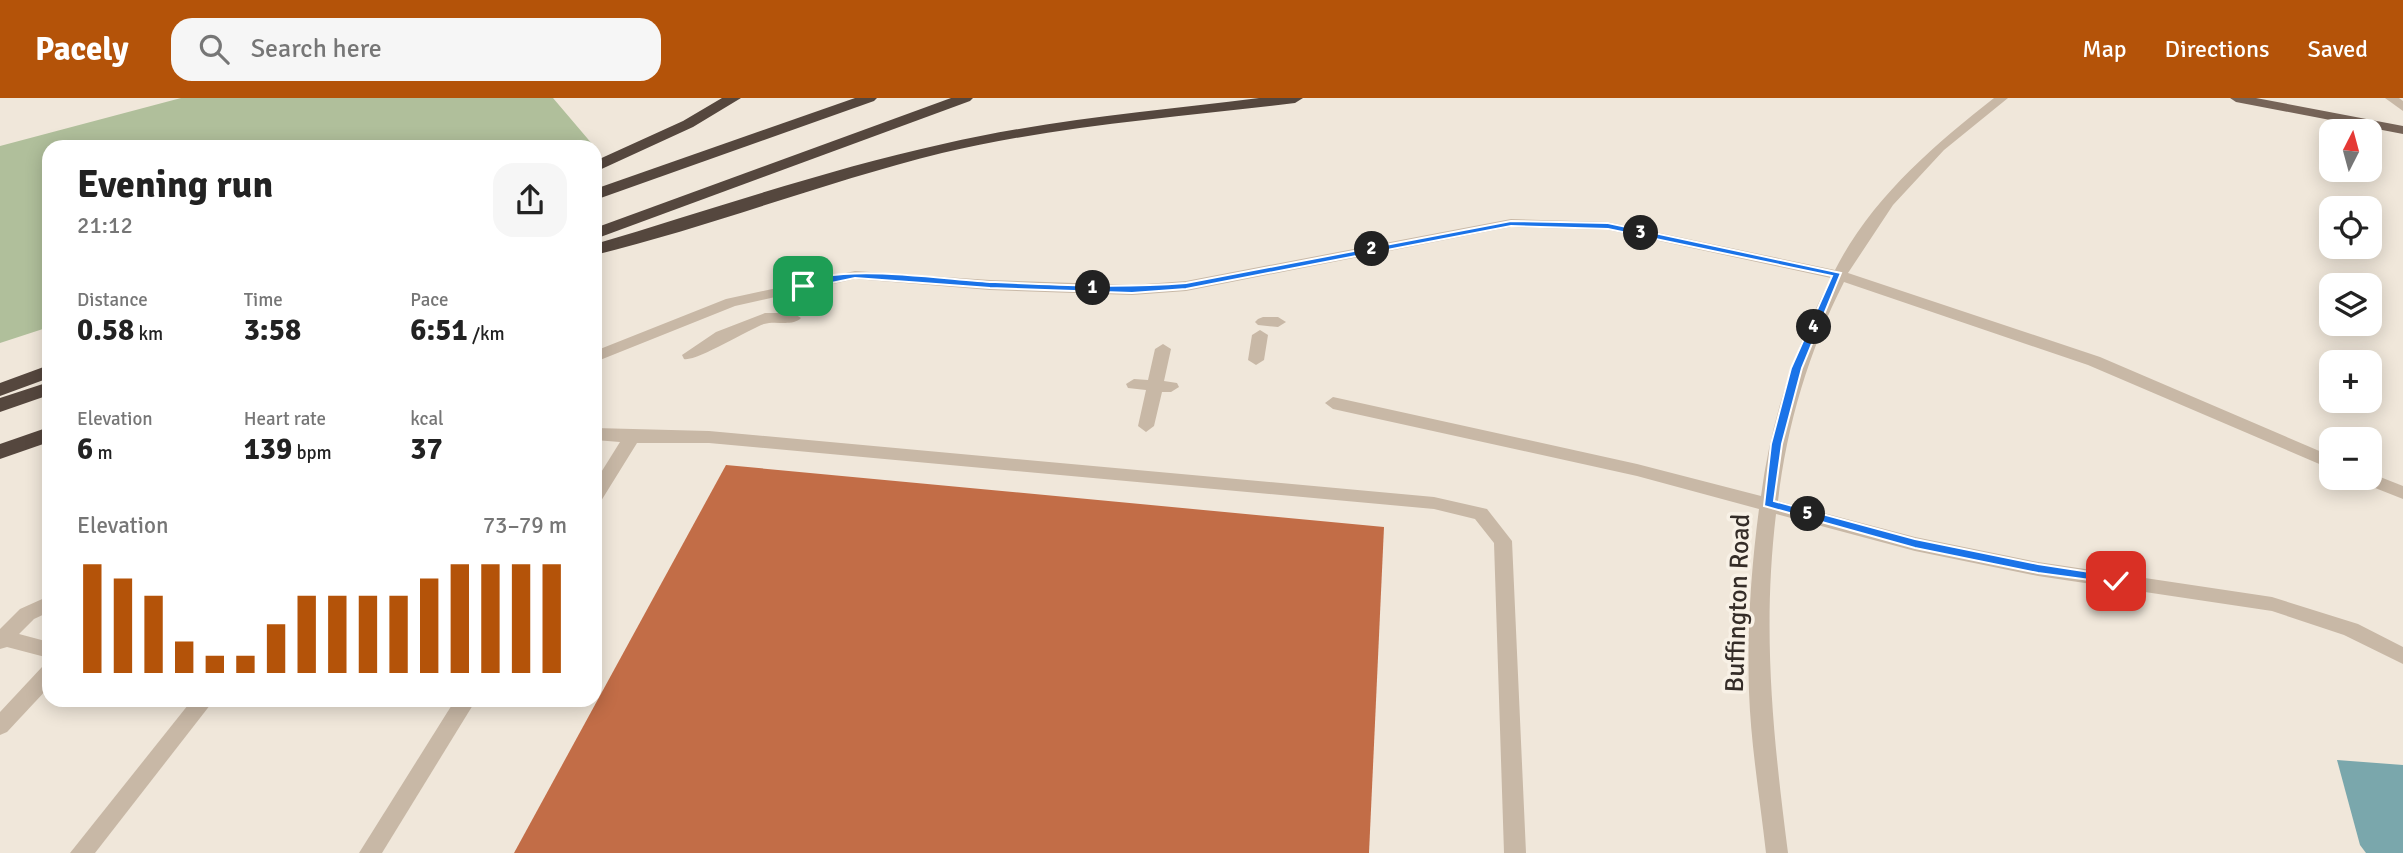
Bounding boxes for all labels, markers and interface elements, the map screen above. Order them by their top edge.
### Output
search box [171,18,661,81]
text: Pacely [35,29,129,70]
icon: search [195,30,233,68]
text: Search here [251,33,382,65]
text: Map [2082,34,2127,64]
text: Directions [2165,34,2270,64]
text: Saved [2308,34,2368,64]
north arrow [2319,119,2382,182]
map controls [2319,119,2382,490]
text: Evening run [77,161,273,208]
button: share [493,163,567,237]
button: locate [2319,196,2382,259]
text: 21:12 [77,211,133,240]
pin: 3 [1624,216,1658,250]
text: 3 [1635,220,1646,244]
pin: 2 [1354,232,1390,266]
text: 2 [1366,236,1377,260]
pin [773,256,833,316]
icon: arrive [784,267,822,305]
pin: 1 [1076,270,1110,306]
button: layers [2319,273,2382,336]
text: 1 [1087,275,1098,299]
text: Distance [77,288,148,312]
text: Time [244,288,283,312]
text: Pace [410,288,449,312]
pin: 4 [1797,310,1832,344]
text: 0.58 [77,312,134,349]
text: 3:58 [244,312,301,349]
text: 6:51 [410,312,468,349]
text: 4 [1808,314,1819,338]
text: km [134,322,163,346]
text: /km [468,322,505,346]
button: + [2319,350,2382,413]
text: Elevation [77,407,153,431]
text: Heart rate [244,407,326,431]
text: kcal [410,407,444,431]
button: − [2319,427,2382,490]
text: 6 [77,431,93,468]
text: 139 [244,431,292,468]
text: 37 [410,431,443,468]
text: m [93,441,113,465]
text: bpm [292,441,332,465]
pin: 5 [1790,496,1826,532]
text: 5 [1802,501,1813,525]
text: Elevation [77,511,169,540]
text: 73–79 m [483,511,567,540]
street label: Buffington Road [1719,513,1757,693]
pin [2086,551,2146,611]
icon: check [2097,562,2135,600]

